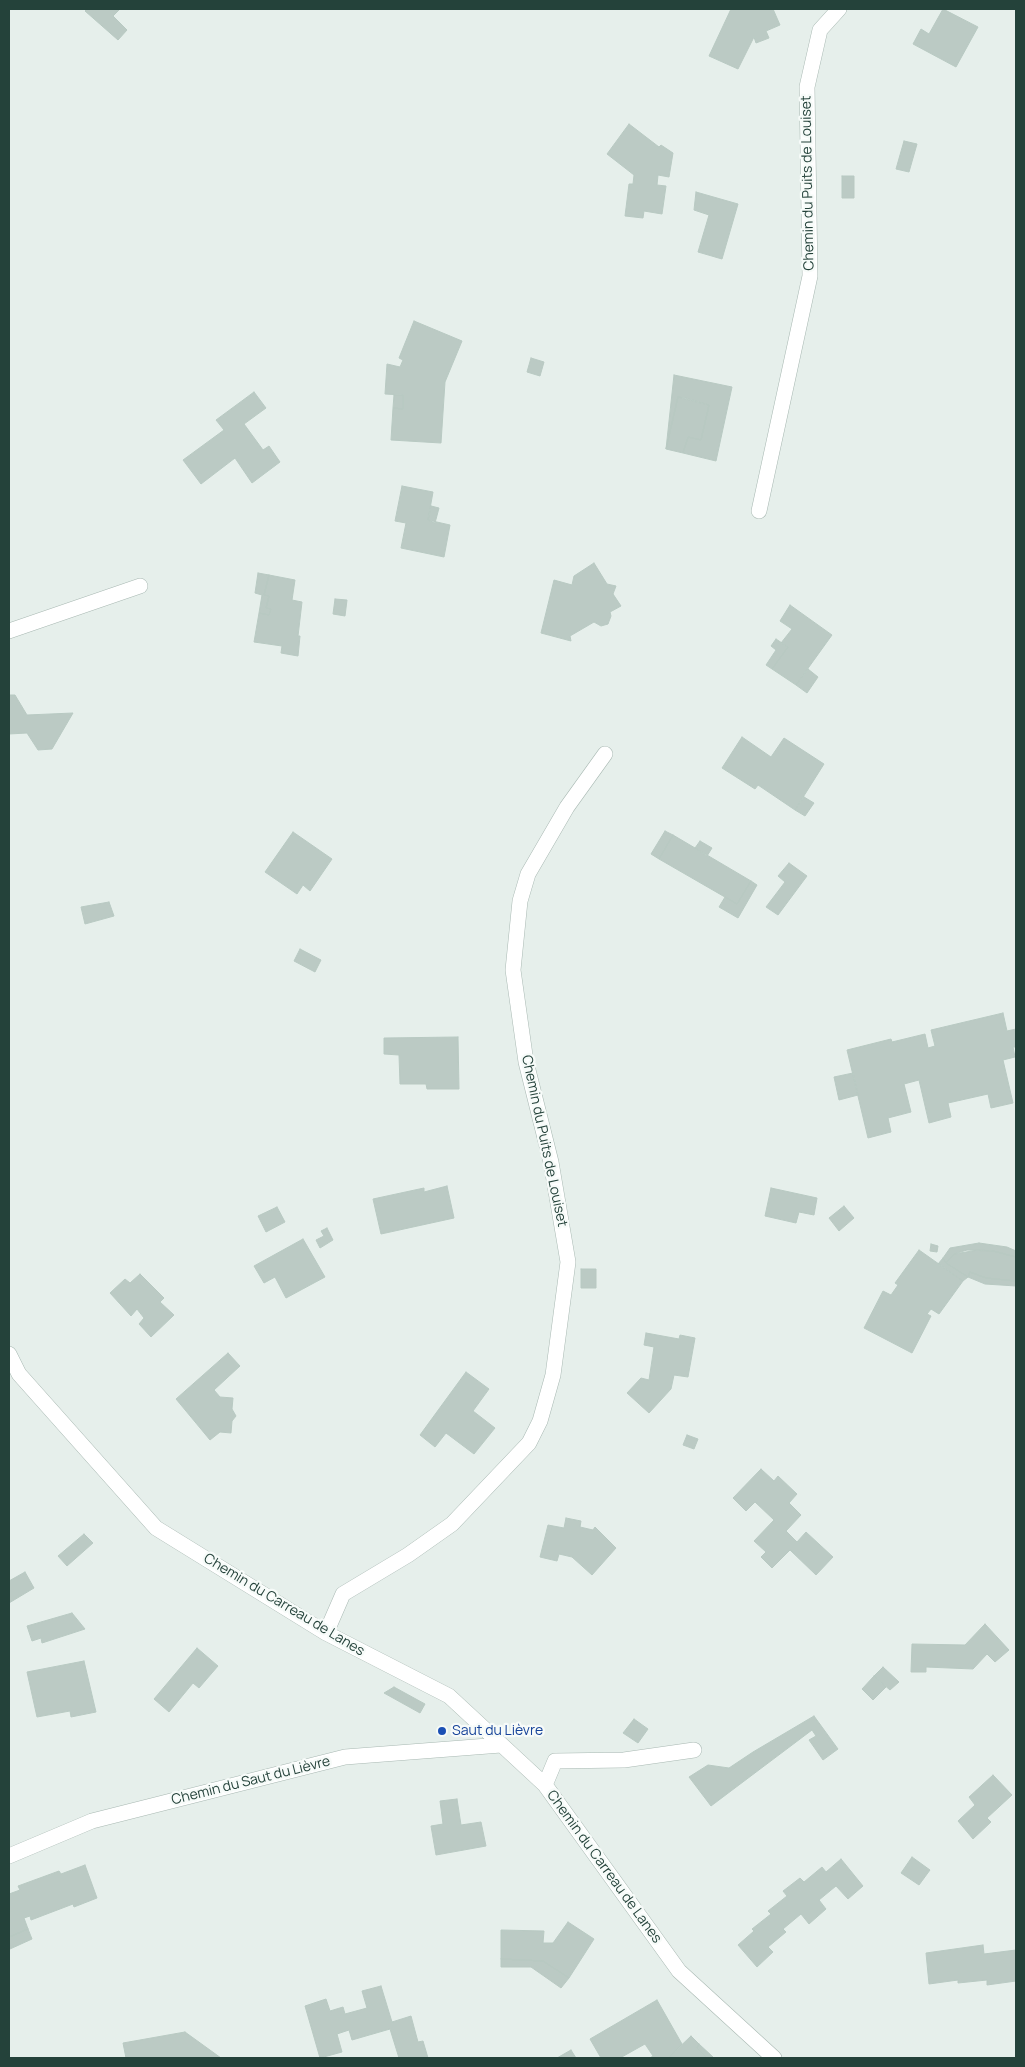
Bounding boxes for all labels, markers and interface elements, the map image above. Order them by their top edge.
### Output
street label: Chemin du Puits de Louiset [798,95,818,271]
street label: Chemin du Puits de Louiset [518,1054,570,1228]
street label: Chemin du Carreau de Lanes [201,1550,367,1660]
place label: Saut du Lièvre [452,1723,543,1739]
marker: Saut du Lièvre [436,1725,448,1737]
street label: Chemin du Saut du Lièvre [170,1753,332,1809]
street label: Chemin du Carreau de Lanes [543,1787,665,1947]

